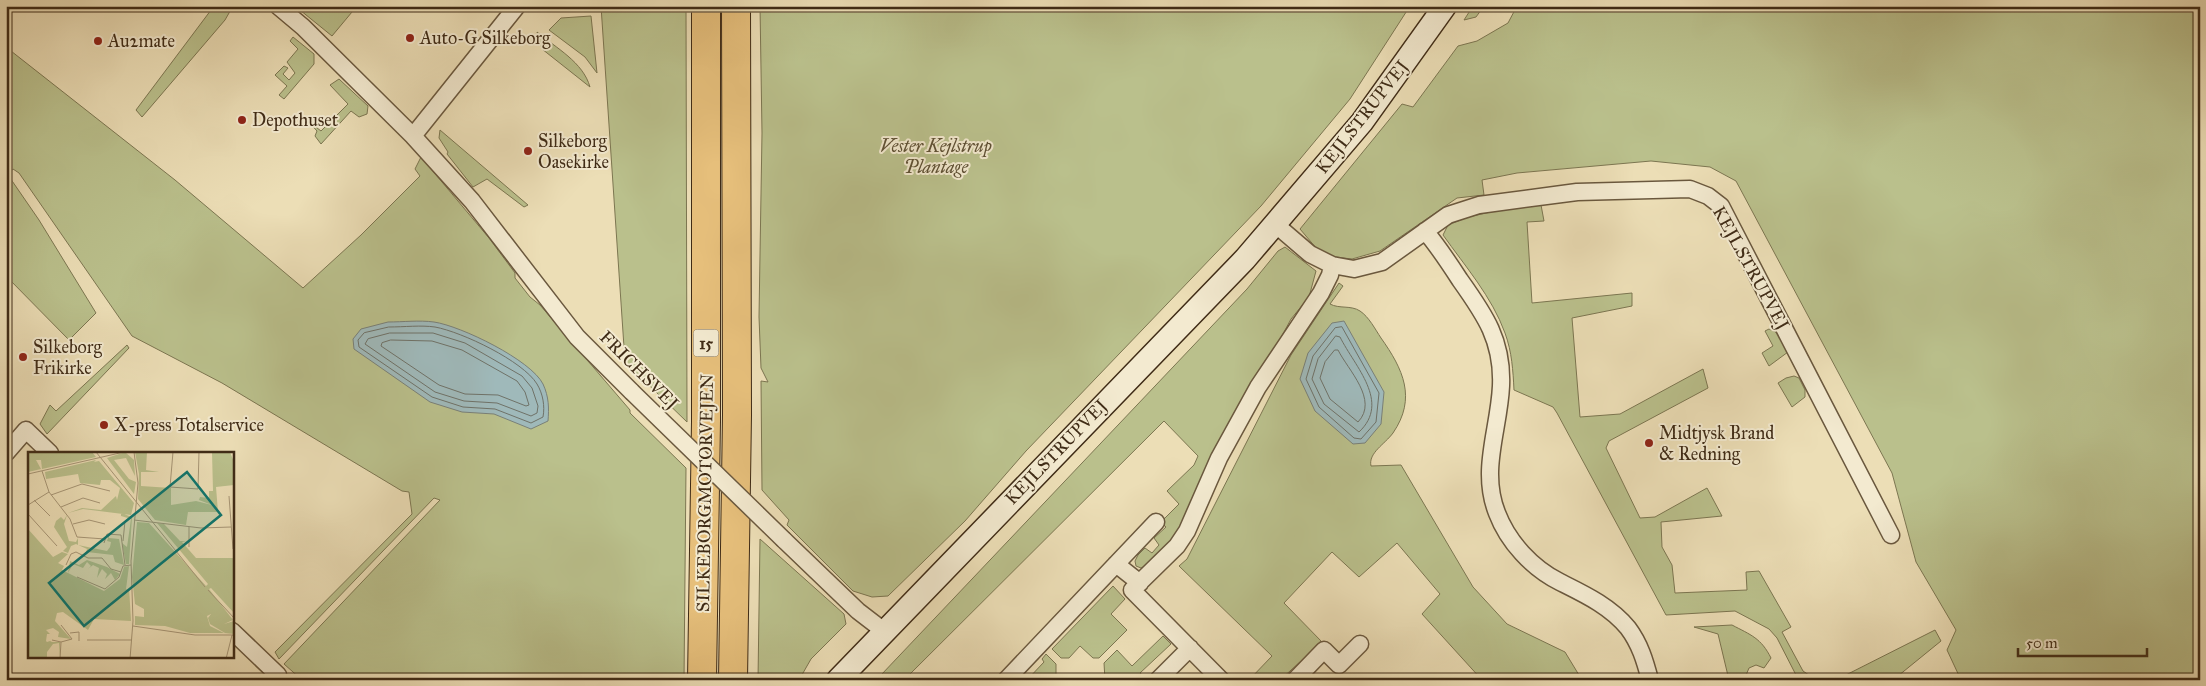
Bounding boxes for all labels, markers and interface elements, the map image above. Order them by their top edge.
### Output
place label: Auto-G Silkeborg [419,27,551,50]
place label: Au2mate [107,30,175,52]
marker: Auto-G Silkeborg [404,32,416,44]
marker: Au2mate [92,35,104,47]
street label: KEJLSTRUPVEJ [1311,55,1414,179]
place label: Depothuset [252,109,339,131]
marker: Depothuset [236,114,248,126]
place label: Silkeborg Oasekirke [538,130,609,173]
park label: Vester Kejlstrup Plantage [880,135,992,178]
marker: Silkeborg Oasekirke [522,145,534,157]
street label: KEJLSTRUPVEJ [1707,202,1794,335]
street label: FRICHSVEJ [594,326,684,415]
road number: 15 [694,329,718,356]
place label: Silkeborg Frikirke [33,336,103,379]
marker: Silkeborg Frikirke [17,351,29,363]
street label: SILKEBORGMOTORVEJEN [692,374,719,612]
street label: KEJLSTRUPVEJ [1000,394,1113,510]
place label: X-press Totalservice [114,414,264,436]
marker: X-press Totalservice [98,419,110,431]
place label: Midtjysk Brand & Redning [1659,422,1774,466]
marker: Midtjysk Brand & Redning [1643,437,1655,449]
inset map [28,452,234,658]
scale bar [2018,626,2147,658]
text: 50 m [2026,634,2058,652]

